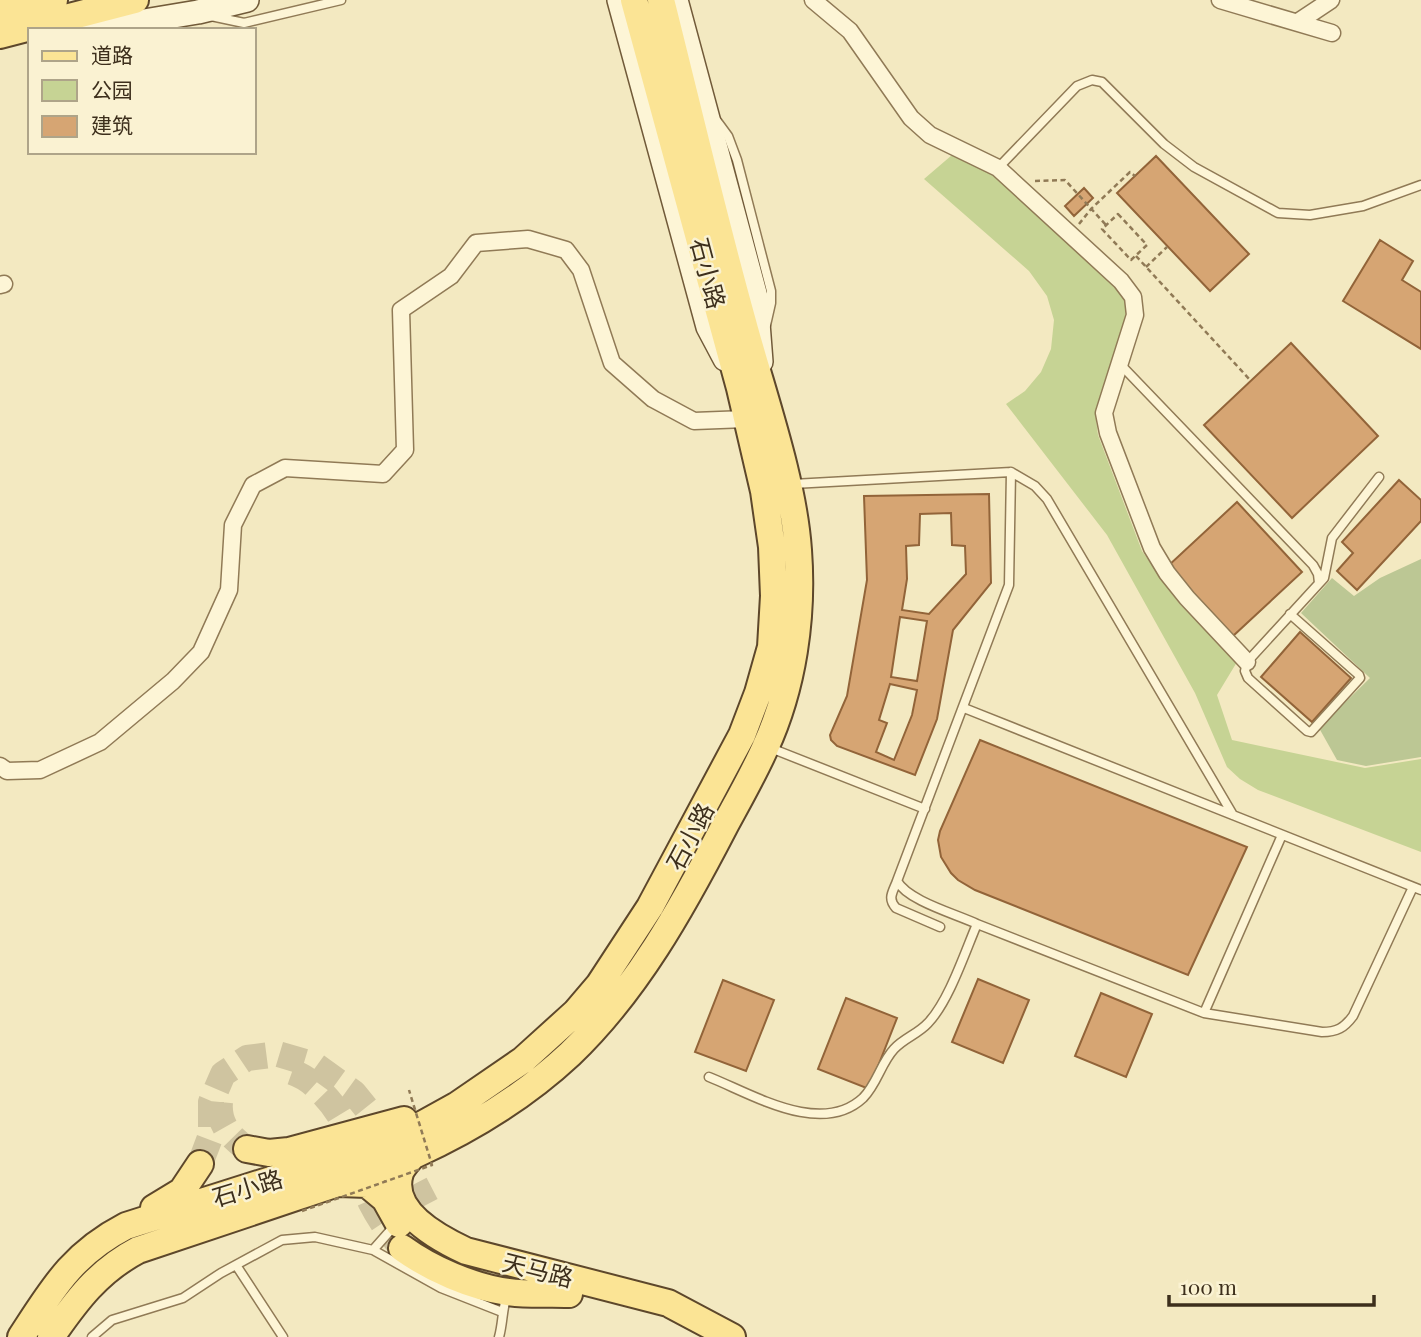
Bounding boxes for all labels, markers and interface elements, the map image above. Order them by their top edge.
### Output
legend [28,28,256,154]
text: 道路 [91,40,133,68]
text: 公园 [91,75,133,103]
text: 建筑 [91,110,133,138]
street label: 石小路 [684,234,734,312]
street label: 石小路 [658,797,720,875]
street label: 石小路 [208,1161,286,1213]
street label: 天马路 [499,1245,577,1293]
scale bar [1169,1264,1374,1308]
text: 100 m [1180,1272,1237,1300]

